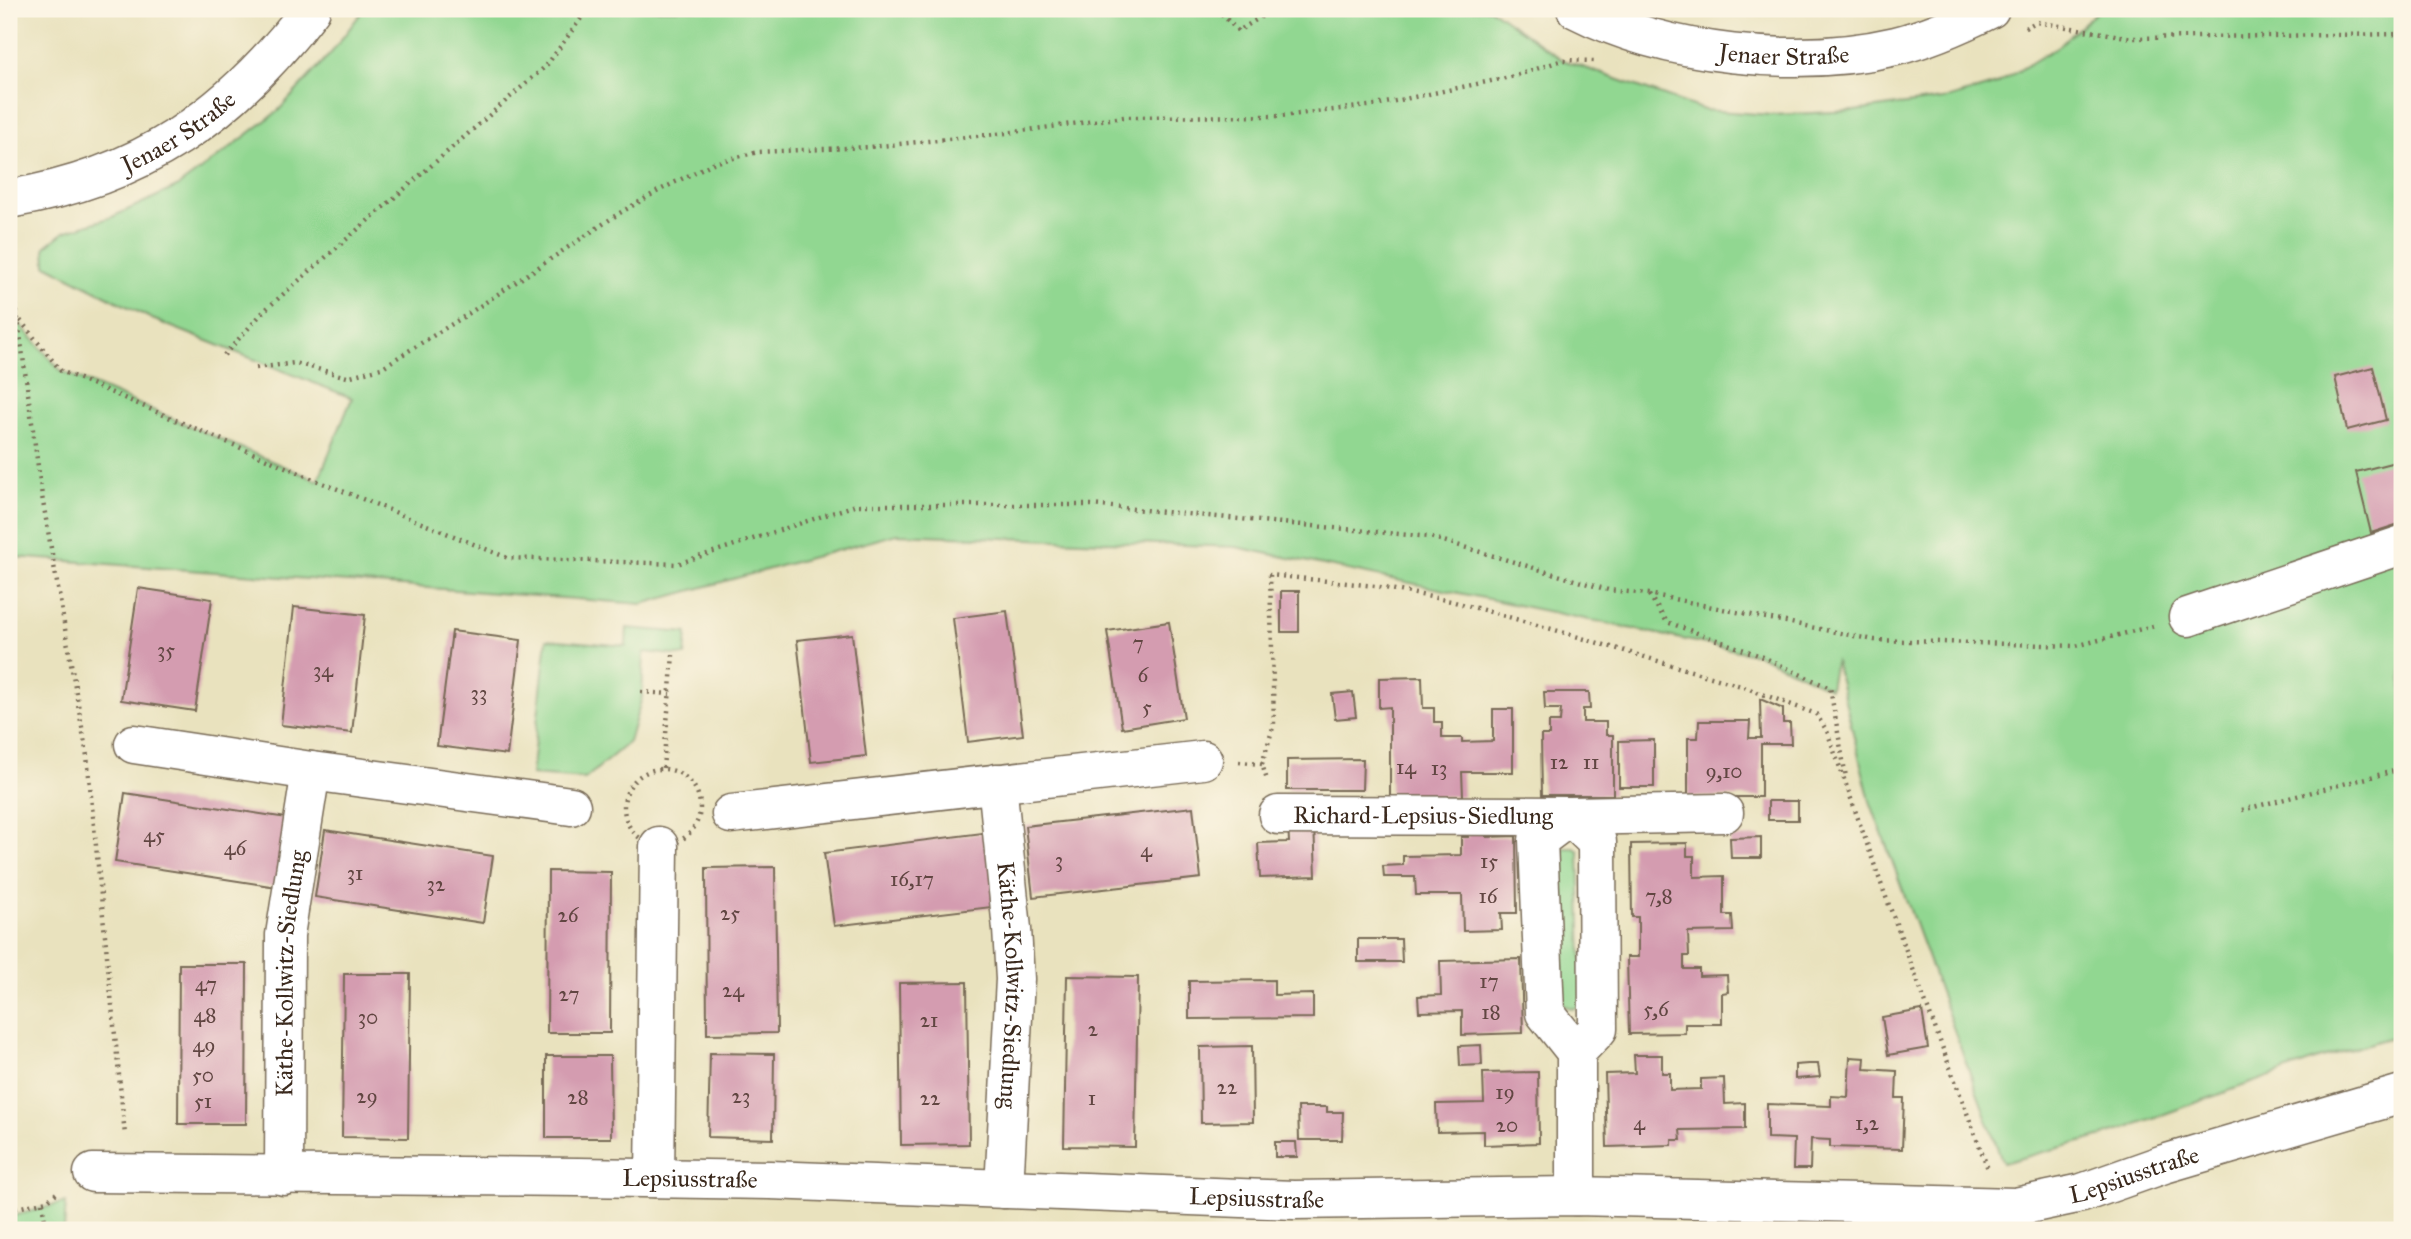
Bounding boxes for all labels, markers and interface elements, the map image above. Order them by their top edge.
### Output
street label: Jenaer Straße [1714,36,1851,72]
street label: Jenaer Straße [114,85,242,181]
house number: 7 [1132,630,1144,656]
house number: 35 [157,637,175,663]
house number: 34 [313,657,334,683]
house number: 6 [1138,662,1150,688]
house number: 33 [471,680,487,706]
house number: 5 [1142,694,1152,720]
house number: 12 [1550,749,1569,775]
house number: 11 [1583,749,1599,775]
house number: 14 [1396,754,1417,780]
house number: 13 [1431,755,1447,781]
house number: 9,10 [1705,758,1743,784]
street label: Richard-Lepsius-Siedlung [1293,800,1554,831]
house number: 45 [143,822,165,848]
house number: 46 [224,835,247,861]
house number: 4 [1140,837,1153,863]
street label: Käthe-Kollwitz-Siedlung [269,847,313,1097]
house number: 3 [1055,847,1063,873]
house number: 15 [1480,848,1498,874]
house number: 31 [347,860,363,886]
street label: Käthe-Kollwitz-Siedlung [990,860,1030,1110]
house number: 16,17 [890,866,934,892]
house number: 32 [427,871,446,897]
house number: 16 [1478,883,1499,909]
house number: 7,8 [1645,883,1673,909]
house number: 25 [720,900,740,926]
house number: 26 [557,902,580,928]
house number: 17 [1479,968,1499,994]
house number: 47 [195,971,217,997]
house number: 24 [722,977,745,1003]
house number: 27 [559,981,580,1007]
house number: 5,6 [1643,996,1670,1022]
house number: 18 [1481,999,1501,1025]
house number: 48 [194,1002,216,1028]
house number: 30 [358,1004,378,1030]
house number: 21 [920,1007,938,1033]
house number: 2 [1088,1016,1099,1042]
house number: 49 [193,1032,215,1058]
house number: 50 [192,1062,214,1088]
house number: 22 [1217,1074,1238,1100]
house number: 19 [1495,1079,1515,1105]
house number: 29 [356,1083,378,1109]
house number: 23 [732,1083,750,1109]
house number: 28 [567,1084,589,1110]
house number: 22 [920,1085,941,1111]
house number: 1 [1088,1085,1096,1111]
house number: 51 [194,1088,212,1114]
house number: 4 [1633,1110,1646,1136]
house number: 1,2 [1855,1110,1880,1136]
house number: 20 [1496,1112,1518,1138]
street label: Lepsiusstraße [2066,1140,2202,1210]
street label: Lepsiusstraße [622,1163,758,1195]
street label: Lepsiusstraße [1188,1181,1324,1215]

